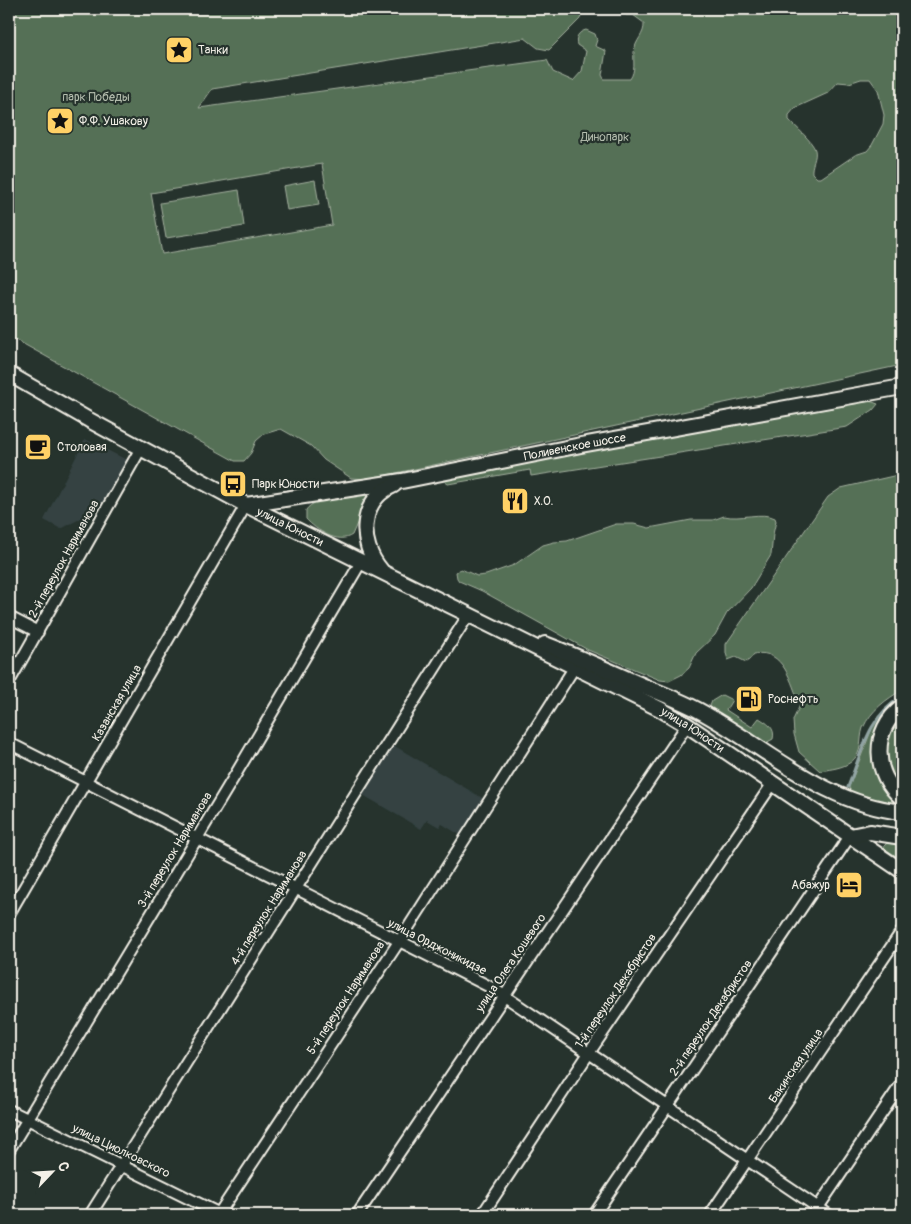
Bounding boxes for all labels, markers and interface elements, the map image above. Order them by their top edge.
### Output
place icon: Танки [164,35,194,65]
place label: Танки [198,43,228,58]
park label: парк Победы [62,90,130,105]
place icon: Ф.Ф. Ушакову [45,106,75,136]
place label: Ф.Ф. Ушакову [79,114,148,129]
park label: Динопарк [580,130,629,145]
street label: Поливенское шоссе [522,430,627,464]
cafe icon: Столовая [23,432,53,462]
place label: Столовая [57,440,107,455]
bus stop icon: Парк Юности [218,469,248,499]
place label: Парк Юности [252,477,320,492]
restaurant icon: Х.О. [500,486,530,516]
place label: Х.О. [534,494,553,509]
street label: 2-й переулок Нариманова [25,497,103,620]
street label: улица Юности [253,504,327,550]
street label: Казанская улица [89,662,145,744]
fuel station icon: Роснефть [734,684,764,714]
place label: Роснефть [768,692,818,707]
street label: улица Юности [657,703,728,756]
street label: 3-й переулок Нариманова [135,789,216,910]
street label: 4-й переулок Нариманова [228,848,311,968]
hotel icon: Абажур [834,870,864,900]
place label: Абажур [791,878,830,893]
street label: улица Олега Кошевого [472,911,550,1016]
street label: улица Орджоникидзе [384,915,489,978]
street label: 1-й переулок Декабристов [572,931,660,1051]
street label: 5-й переулок Нариманова [304,938,388,1057]
street label: 2-й переулок Декабристов [666,957,756,1079]
street label: Бакинская улица [766,1026,827,1106]
street label: улица Циолковского [69,1120,173,1181]
north arrow [28,1146,78,1196]
text: С [54,1159,73,1175]

